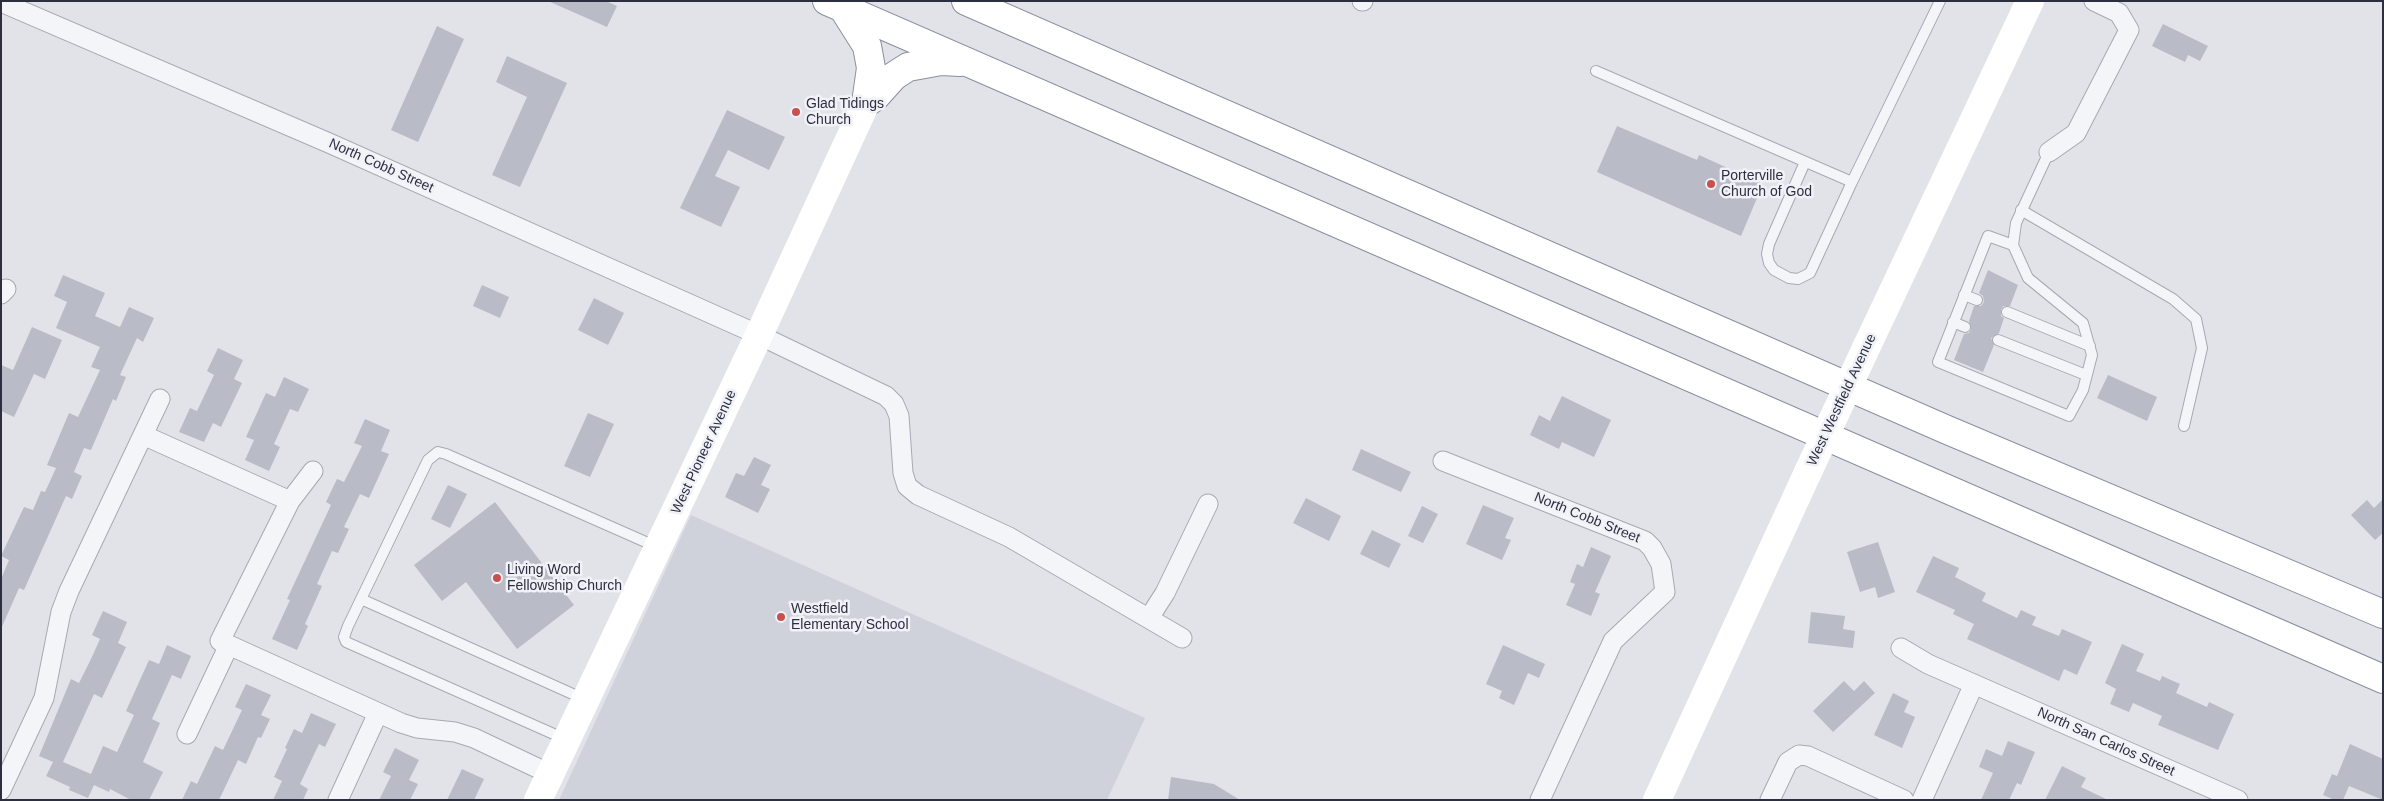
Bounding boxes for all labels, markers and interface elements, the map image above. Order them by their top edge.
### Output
place label: Glad Tidings Church [806,96,884,128]
marker: Glad Tidings Church [790,106,802,118]
street label: North Cobb Street [326,135,436,197]
place label: Porterville Church of God [1721,168,1812,200]
marker: Porterville Church of God [1705,178,1717,190]
street label: West Westfield Avenue [1804,331,1880,469]
street label: West Pioneer Avenue [668,387,740,517]
street label: North Cobb Street [1532,489,1642,547]
place label: Living Word Fellowship Church [507,562,622,594]
marker: Living Word Fellowship Church [491,572,503,584]
place label: Westfield Elementary School [791,601,909,634]
marker: Westfield Elementary School [775,611,787,623]
street label: North San Carlos Street [2035,704,2177,780]

